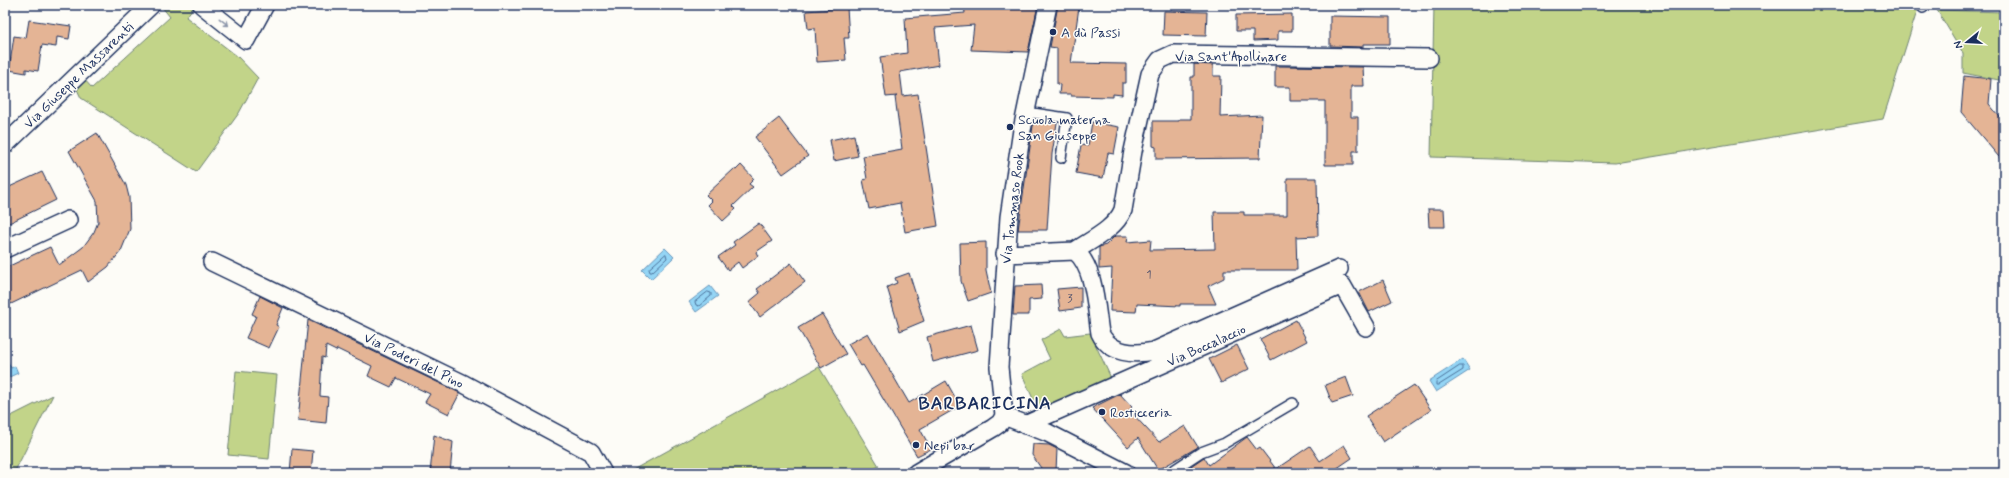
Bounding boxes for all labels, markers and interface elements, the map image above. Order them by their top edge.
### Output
street label: Via Giuseppe Massarenti [20,18,138,133]
one-way arrow [219,18,230,27]
north arrow [1947,22,1987,62]
place label: A dù Passi [1061,24,1121,42]
marker: A dù Passi [1048,27,1058,37]
text: N [1951,39,1966,50]
street label: Via Sant'Apollinare [1175,48,1287,67]
place label: Scuola materna San Giuseppe [1018,111,1111,145]
marker: Scuola materna San Giuseppe [1005,122,1015,132]
street label: Via Tommaso Rook [997,151,1029,265]
house number: 1 [1146,267,1152,283]
house number: 3 [1067,291,1073,307]
street label: Via Boccalaccio [1164,320,1249,371]
street label: Via Poderi del Pino [360,329,467,393]
district label: BARBARICINA [918,392,1052,416]
place label: Rosticceria [1110,404,1172,422]
marker: Rosticceria [1097,407,1107,417]
place label: Nepi bar [924,437,975,455]
marker: Nepi bar [911,440,921,450]

